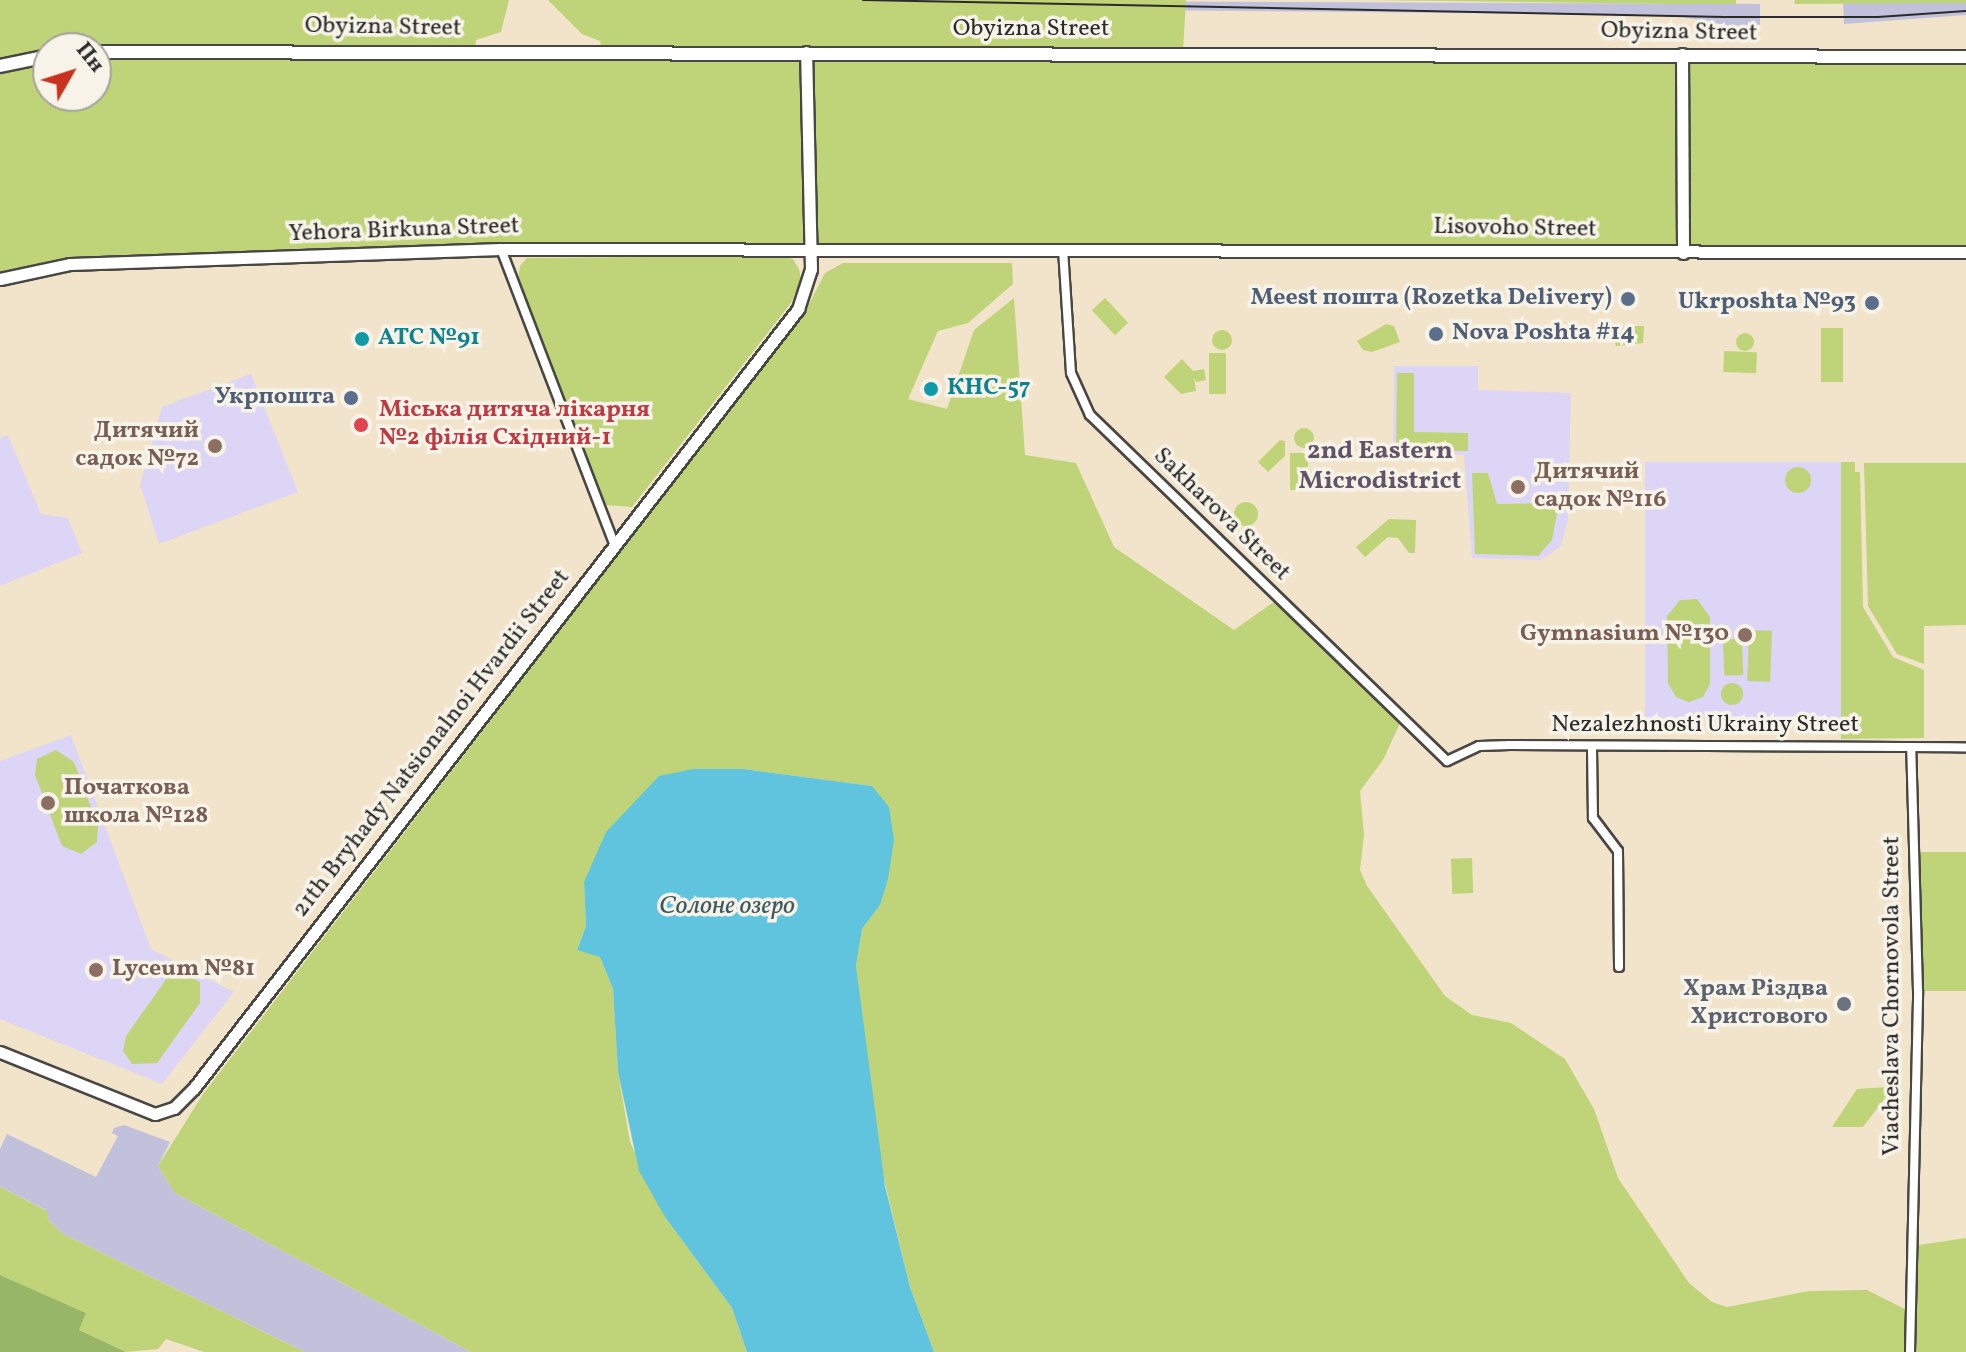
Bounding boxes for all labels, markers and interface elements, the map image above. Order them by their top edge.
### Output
street label: Obyizna Street [304,12,462,44]
street label: Obyizna Street [953,16,1109,44]
street label: Obyizna Street [1600,17,1758,49]
north arrow [32,32,112,112]
text: Пн [68,36,111,80]
street label: Yehora Birkuna Street [288,213,520,249]
street label: Lisovoho Street [1433,213,1597,245]
place label: Meest пошта (Rozetka Delivery) [1250,285,1612,313]
place label: Ukrposhta №93 [1678,289,1856,317]
marker: Meest пошта (Rozetka Delivery) [1619,290,1637,308]
marker: Ukrposhta №93 [1863,294,1881,312]
place label: Nova Poshta #14 [1452,320,1635,348]
place label: АТС №91 [378,325,480,353]
marker: Nova Poshta #14 [1427,325,1445,343]
marker: АТС №91 [353,330,371,348]
place label: КНС-57 [947,375,1030,403]
marker: КНС-57 [922,380,940,398]
place label: Укрпошта [215,384,335,412]
marker: Укрпошта [342,389,360,407]
place label: Міська дитяча лікарня №2 філія Східний-1 [379,397,650,453]
marker: Міська дитяча лікарня №2 філія Східний-1 [350,414,372,436]
place label: Дитячий садок №72 [75,418,199,474]
district label: 2nd Eastern Microdistrict [1299,436,1461,498]
marker: Дитячий садок №72 [206,437,224,455]
street label: Sakharova Street [1146,442,1296,588]
place label: Дитячий садок №116 [1534,459,1666,515]
marker: Дитячий садок №116 [1509,478,1527,496]
street label: 21th Bryhady Natsionalnoi Hvardii Street [287,564,577,924]
place label: Gymnasium №130 [1520,621,1729,649]
marker: Gymnasium №130 [1736,626,1754,644]
street label: Nezalezhnosti Ukrainy Street [1551,712,1859,740]
place label: Початкова школа №128 [64,775,208,831]
marker: Початкова школа №128 [39,794,57,812]
street label: Viacheslava Chornovola Street [1879,836,1907,1156]
water label: Солоне озеро [659,891,795,923]
place label: Lyceum №81 [112,956,255,984]
marker: Lyceum №81 [87,961,105,979]
place label: Храм Різдва Христового [1683,976,1828,1032]
marker: Храм Різдва Христового [1835,995,1853,1013]

